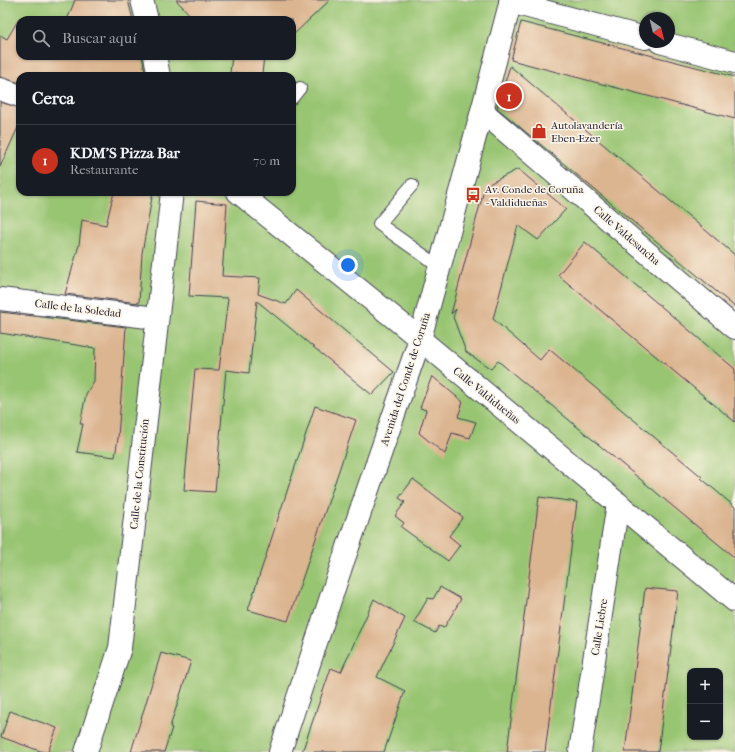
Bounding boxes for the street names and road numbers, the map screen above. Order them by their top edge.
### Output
street label: Calle Valdesancha [591,203,663,268]
street label: Calle de la Soledad [34,297,123,320]
street label: Avenida del Conde de Coruña [377,310,434,448]
street label: Calle Valdidueñas [450,364,523,427]
street label: Calle de la Constitución [127,418,152,530]
street label: Calle Liebre [589,597,610,656]

